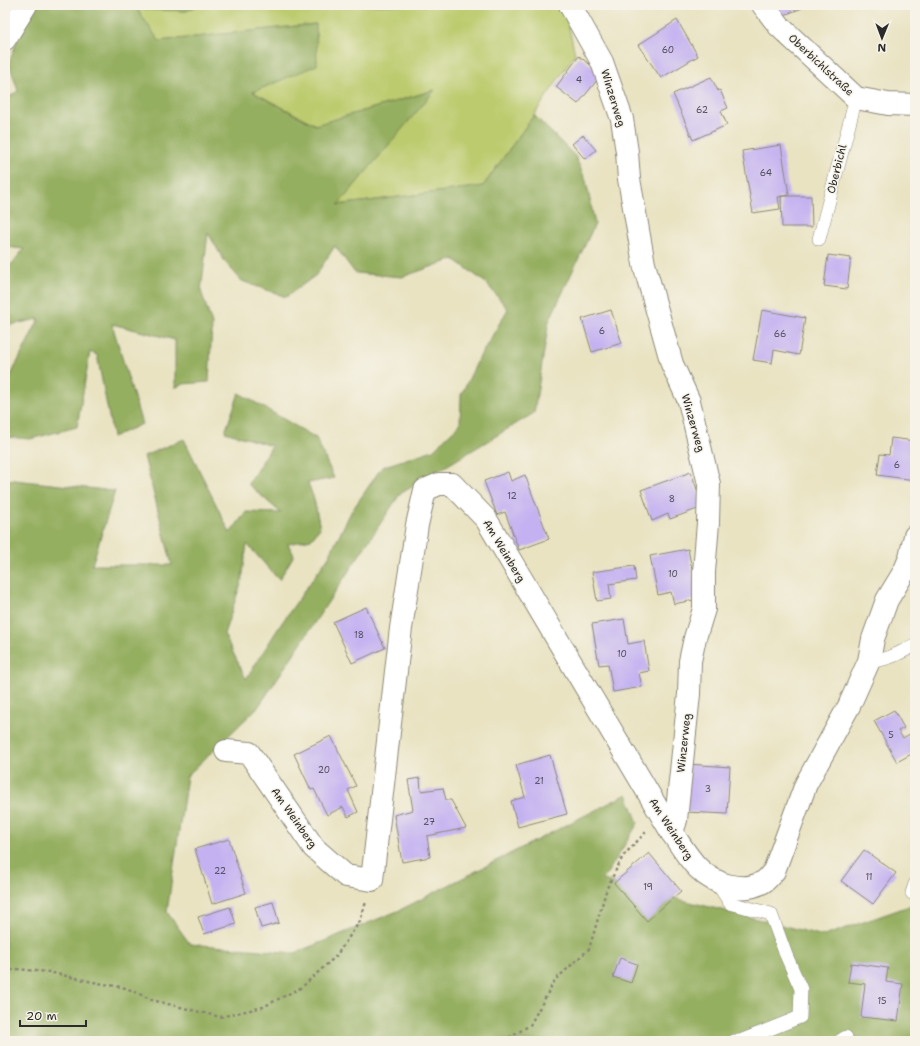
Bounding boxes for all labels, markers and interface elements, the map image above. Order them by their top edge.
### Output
north arrow [862,18,902,58]
street label: Oberbichlstraße [785,31,857,99]
text: N [877,40,886,55]
house number: 60 [662,44,674,56]
street label: Winzerweg [597,67,629,129]
house number: 4 [576,74,582,86]
house number: 62 [696,104,708,116]
street label: Oberbichl [824,142,850,195]
house number: 64 [760,167,772,179]
house number: 6 [599,325,605,337]
house number: 66 [774,328,786,340]
street label: Winzerweg [678,392,709,454]
house number: 6 [894,459,900,471]
house number: 12 [507,490,517,502]
house number: 8 [669,493,675,505]
street label: Am Weinberg [479,517,529,585]
house number: 10 [668,568,678,580]
house number: 18 [354,629,364,641]
house number: 10 [617,648,627,660]
street label: Winzerweg [673,712,695,773]
house number: 5 [888,729,894,741]
house number: 20 [318,764,330,776]
house number: 21 [534,775,544,787]
house number: 3 [705,783,711,795]
street label: Am Weinberg [268,785,321,852]
street label: Am Weinberg [645,795,697,863]
house number: 27 [423,816,435,828]
house number: 22 [214,865,226,877]
house number: 11 [865,871,873,883]
house number: 19 [643,881,653,893]
house number: 15 [877,995,887,1007]
scale bar [20,1002,86,1028]
text: 20 m [26,1008,57,1024]

